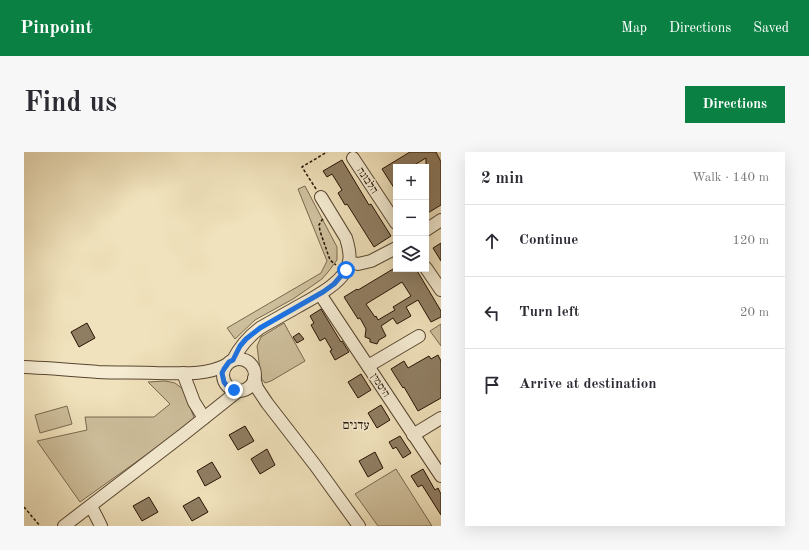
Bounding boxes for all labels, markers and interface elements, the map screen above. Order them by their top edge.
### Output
text: Pinpoint [20,19,93,38]
text: Map [621,21,647,35]
text: Directions [669,21,731,35]
text: Saved [753,21,789,35]
button: Directions [685,86,785,123]
text: Find us [24,90,117,118]
map controls [393,164,429,272]
button: + [393,164,429,200]
street label: הלבונה [354,165,380,196]
text: 2 min [481,170,524,187]
text: Walk · 140 m [692,171,769,184]
button: − [393,200,429,236]
icon: ahead [481,230,503,252]
text: Continue [519,233,578,248]
text: 120 m [732,234,769,247]
button: layers [393,236,429,272]
route start [337,261,355,279]
icon: left [481,302,503,324]
text: Turn left [519,305,579,320]
text: 20 m [740,306,769,319]
street label: היסמין [368,372,391,400]
icon: arrive [481,374,503,396]
text: Arrive at destination [519,377,657,392]
route end [225,381,243,399]
district label: עדנים [343,419,369,432]

